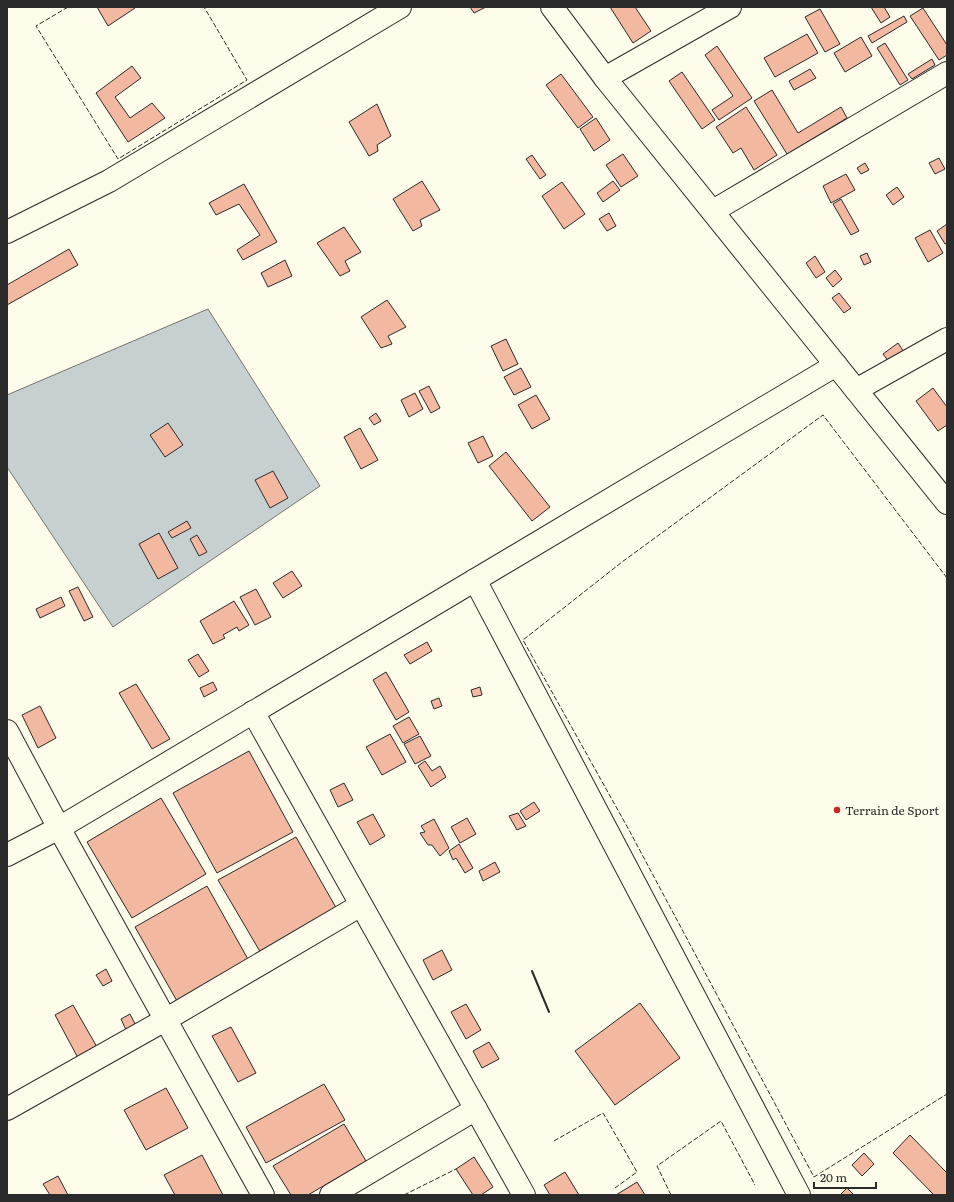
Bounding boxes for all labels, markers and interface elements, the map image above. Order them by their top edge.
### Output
place label: Terrain de Sport [845,801,939,819]
marker: Terrain de Sport [832,805,842,815]
scale bar [814,1164,876,1190]
text: 20 m [820,1168,847,1186]

